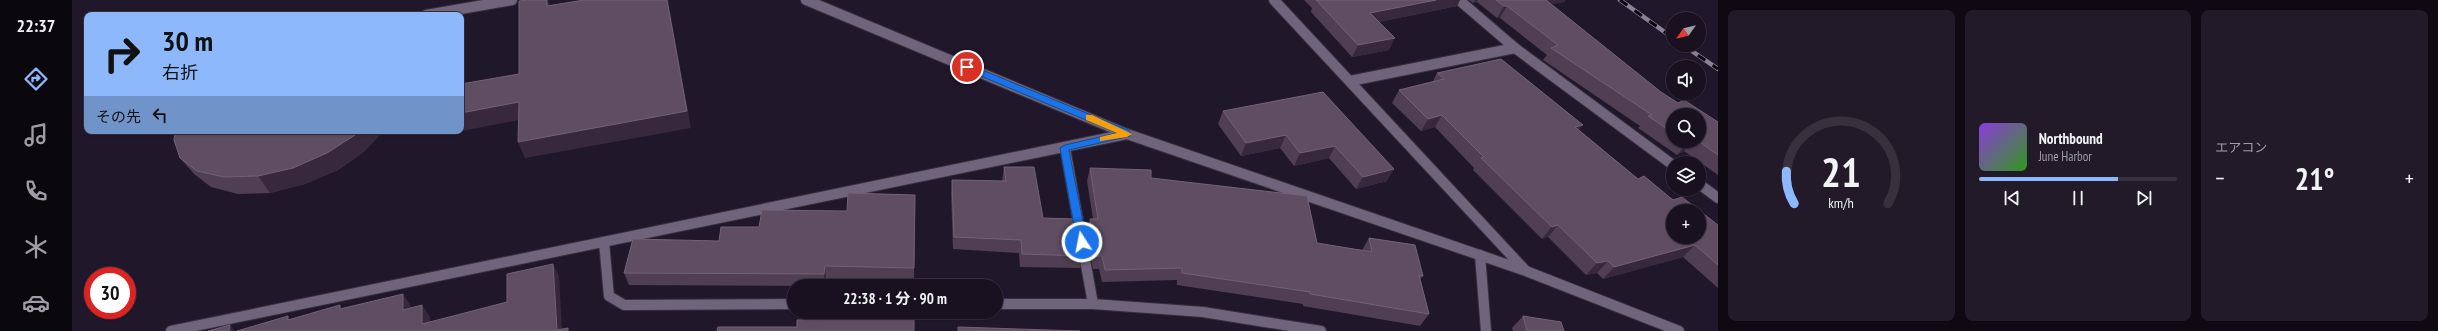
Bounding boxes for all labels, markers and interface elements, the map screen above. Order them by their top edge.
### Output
north arrow [1666,12,1706,52]
map controls [1666,12,1706,244]
text: 22:37 [17,14,55,37]
text: 30 m [162,22,213,59]
icon: right [96,28,148,80]
pin [950,50,984,84]
icon: arrive [956,56,978,78]
button: sound [1666,60,1706,100]
text: 右折 [162,61,198,84]
icon: directions [22,65,50,93]
icon: left [149,104,171,126]
text: その先 [96,107,141,126]
button: search [1666,108,1706,148]
icon: music [22,121,50,149]
text: Northbound [2039,129,2103,148]
text: エアコン [2215,139,2267,156]
text: 21 [1821,144,1861,197]
text: June Harbor [2039,148,2092,165]
button: layers [1666,156,1706,196]
text: 21° [2295,159,2334,198]
text: − [2215,164,2224,192]
text: + [2405,164,2414,192]
icon: phone [22,177,50,205]
icon: previous [2001,187,2023,209]
icon: pause [2067,187,2089,209]
icon: next [2133,187,2155,209]
text: km/h [1829,192,1854,211]
button: + [1666,204,1706,244]
position arrow [1061,221,1103,263]
icon: climate [22,233,50,261]
speed limit sign: 30 [84,267,136,319]
icon: car [22,289,50,317]
text: 22:38 · 1 分 · 90 m [843,289,947,308]

